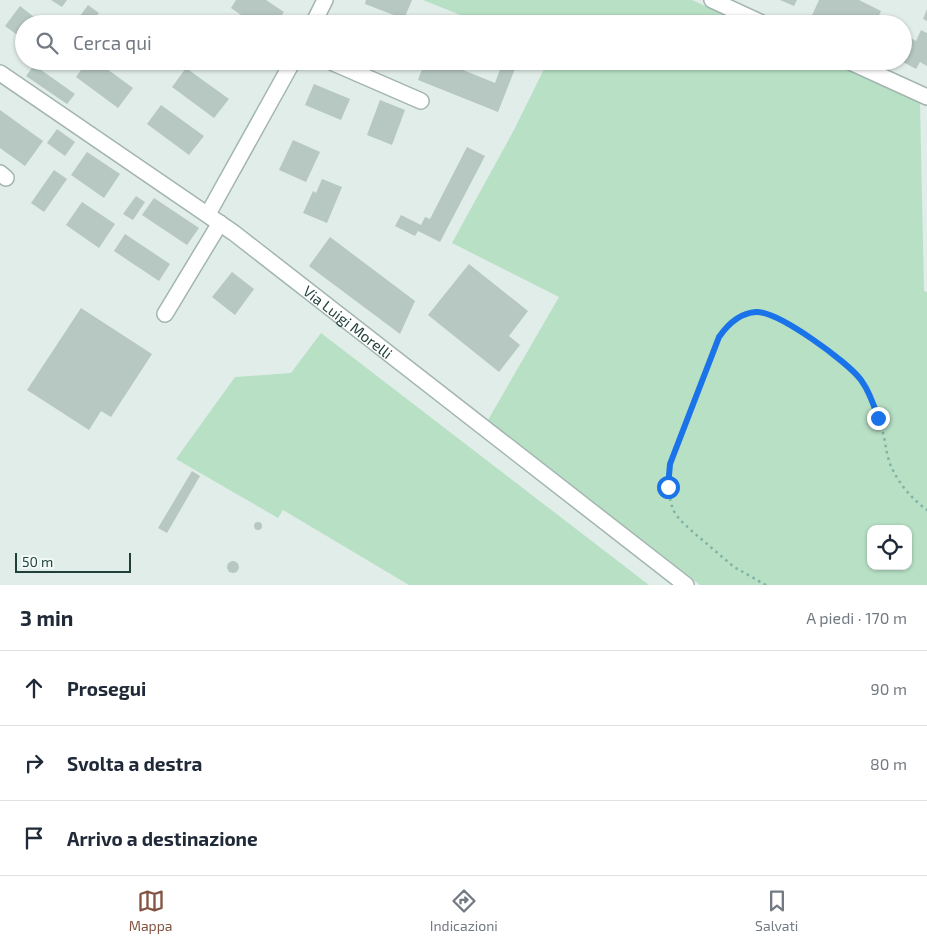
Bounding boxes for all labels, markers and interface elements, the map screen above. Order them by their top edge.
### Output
search box [15,15,912,70]
icon: search [33,29,61,57]
text: Cerca qui [73,31,152,54]
street label: Via Luigi Morelli [300,281,396,362]
route end [867,407,890,430]
route start [657,476,680,499]
map controls [867,525,912,570]
button: locate [867,525,912,570]
scale bar [15,550,131,573]
text: 50 m [22,553,53,570]
text: 3 min [20,605,73,630]
text: A piedi · 170 m [806,608,907,627]
icon: ahead [20,674,48,702]
text: Prosegui [67,677,146,700]
text: 90 m [871,679,907,698]
icon: right [20,749,48,777]
text: Svolta a destra [67,752,202,775]
text: 80 m [870,754,907,773]
icon: arrive [20,824,48,852]
text: Arrivo a destinazione [67,827,258,850]
tab: Mappa [129,887,173,934]
tab: Indicazioni [430,887,498,934]
tab: Salvati [755,887,798,934]

